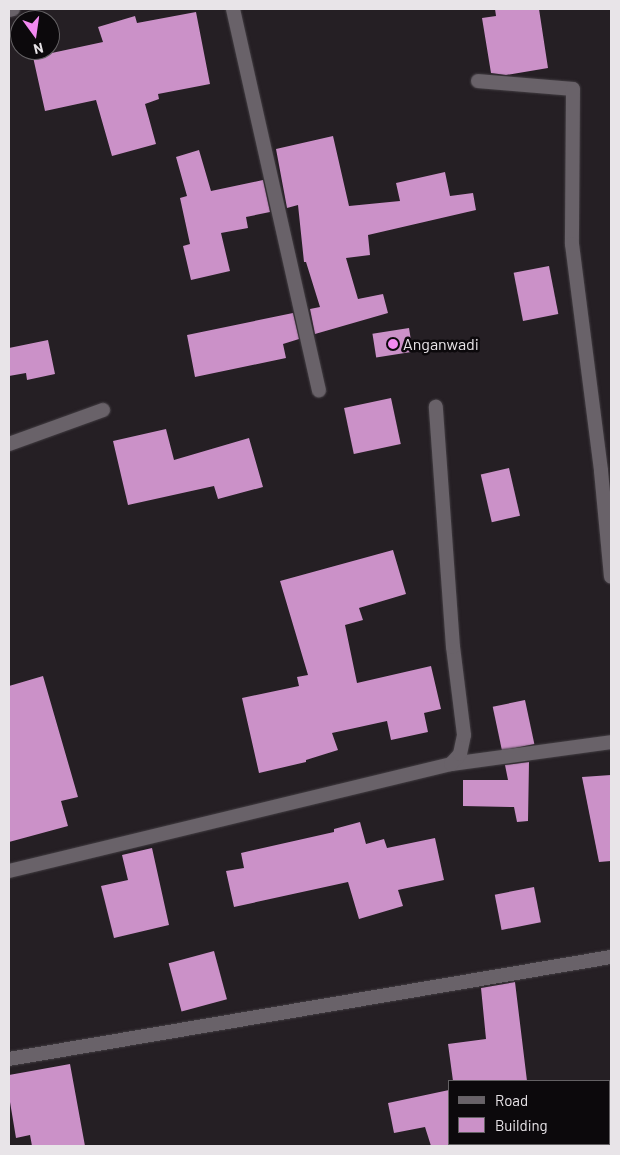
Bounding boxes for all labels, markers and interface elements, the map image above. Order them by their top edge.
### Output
north arrow [10,10,60,60]
text: N [32,40,45,58]
place label: Anganwadi [403,334,479,354]
marker: Anganwadi [387,338,399,350]
legend [448,1080,610,1145]
text: Road [495,1091,528,1109]
text: Building [495,1116,548,1134]

